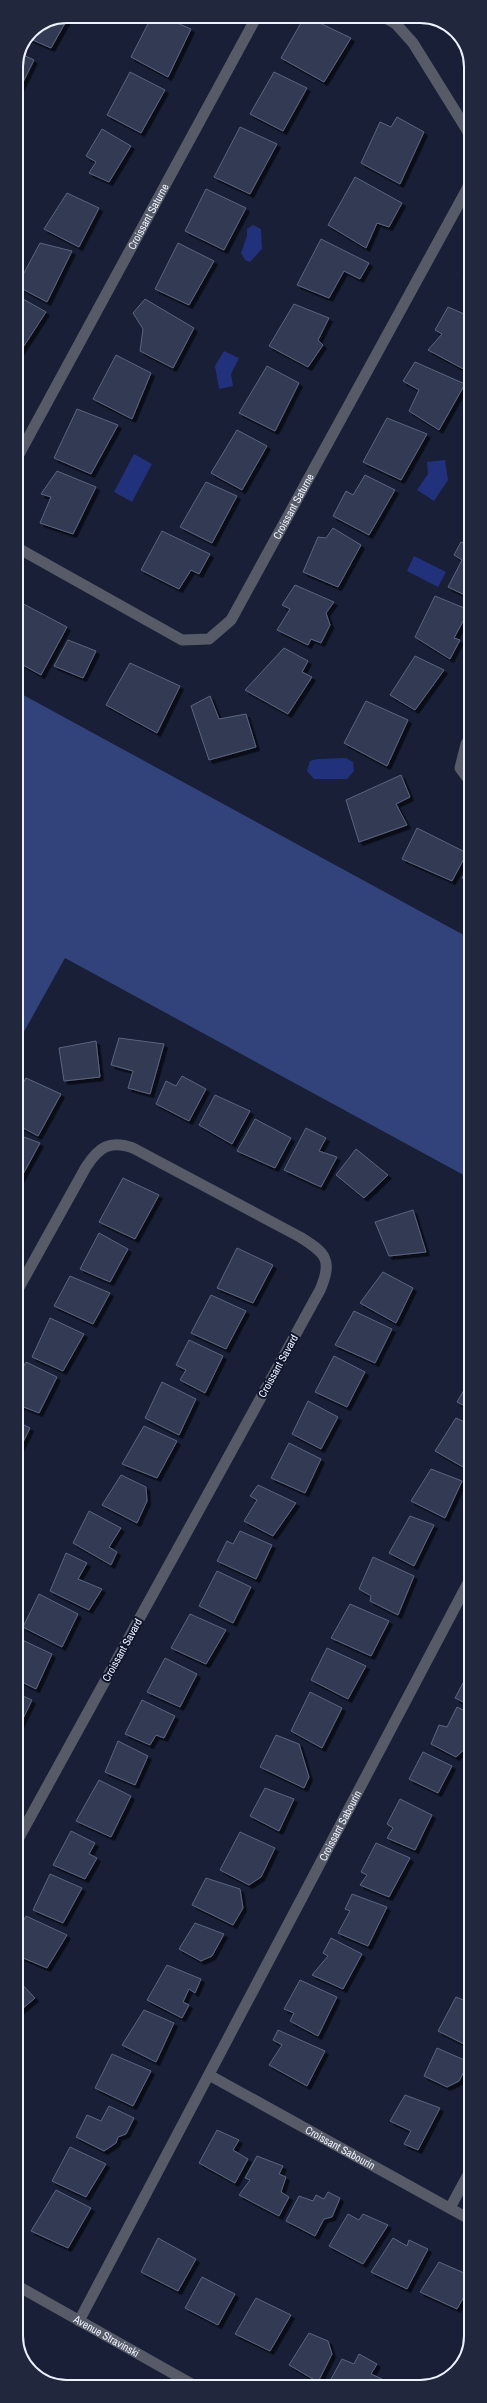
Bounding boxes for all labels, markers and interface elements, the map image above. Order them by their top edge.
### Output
street label: Croissant Saturne [125,181,172,252]
street label: Croissant Saturne [270,471,317,542]
street label: Croissant Savard [255,1332,301,1400]
street label: Croissant Savard [99,1616,145,1684]
street label: Croissant Sabourin [316,1788,364,1863]
street label: Croissant Sabourin [303,2123,378,2173]
street label: Avenue Stravinski [70,2311,142,2360]

